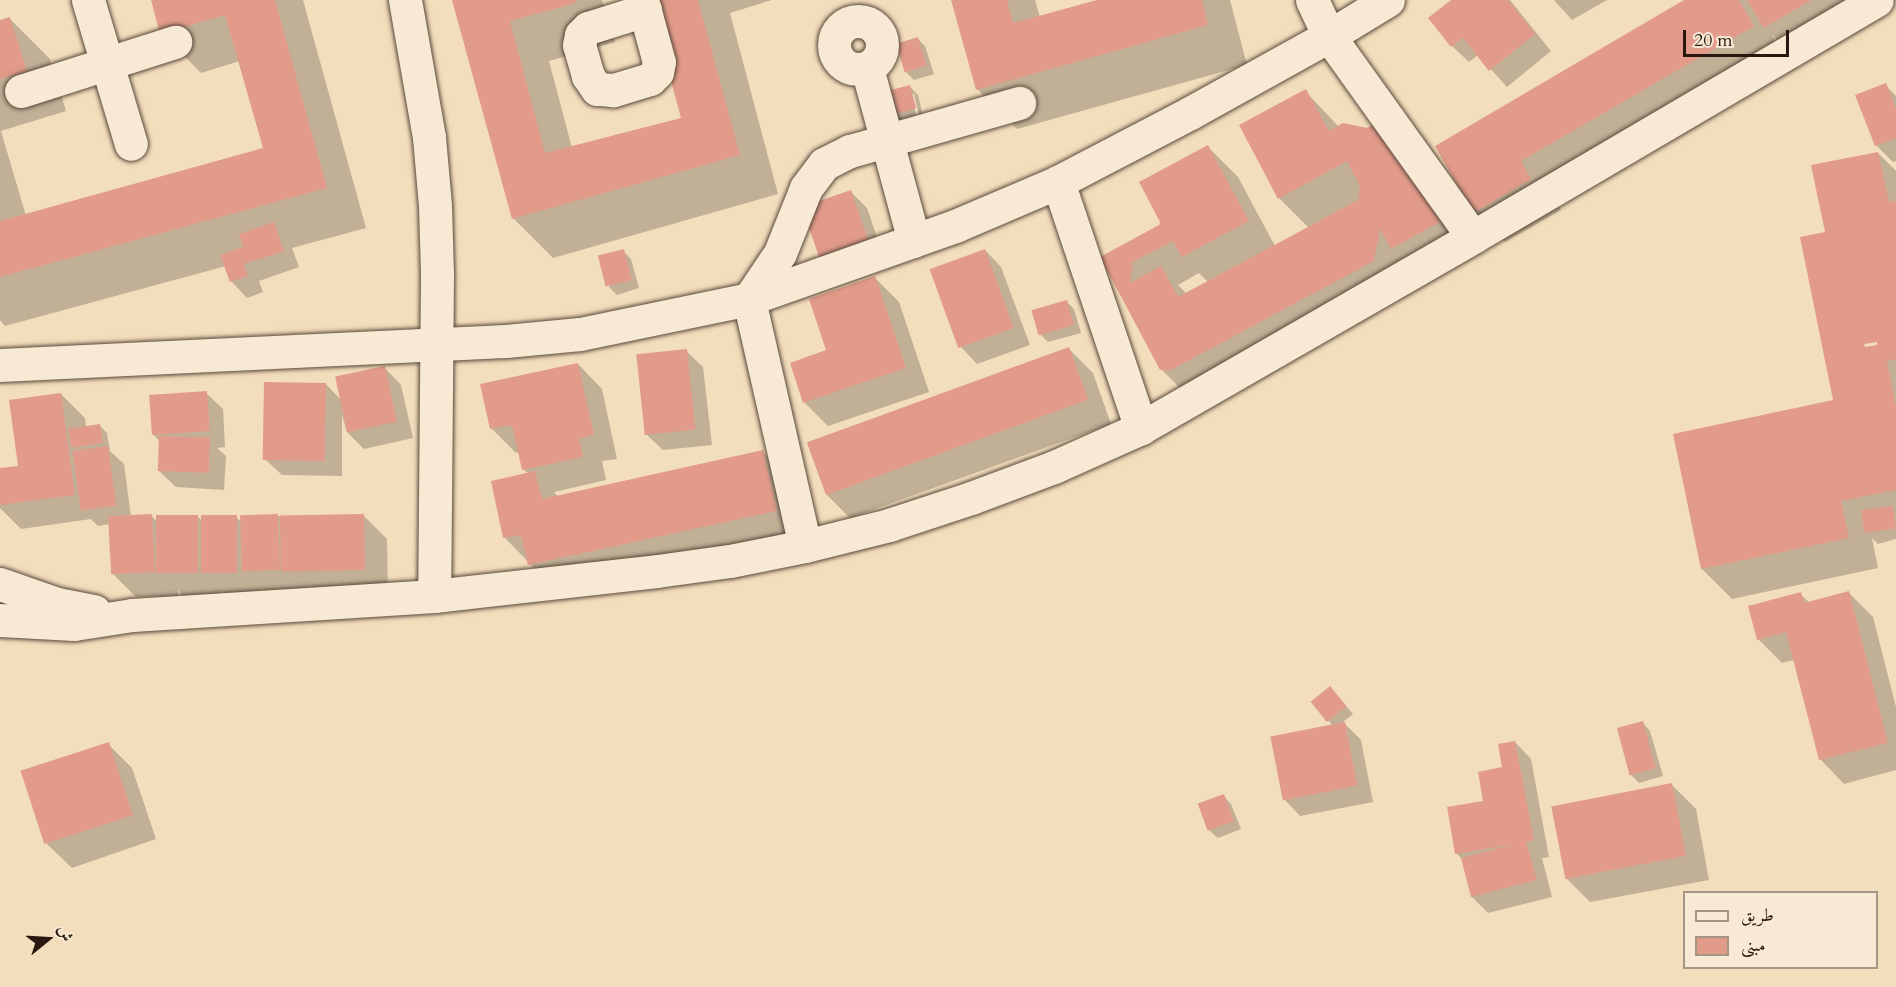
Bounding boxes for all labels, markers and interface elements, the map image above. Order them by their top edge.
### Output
scale bar [1686,18,1792,56]
text: 20 m [1694,28,1733,53]
legend [1683,891,1878,969]
text: طريق [1741,903,1774,928]
north arrow [18,909,78,969]
text: ش [52,922,78,944]
text: مبنى [1741,933,1766,958]

